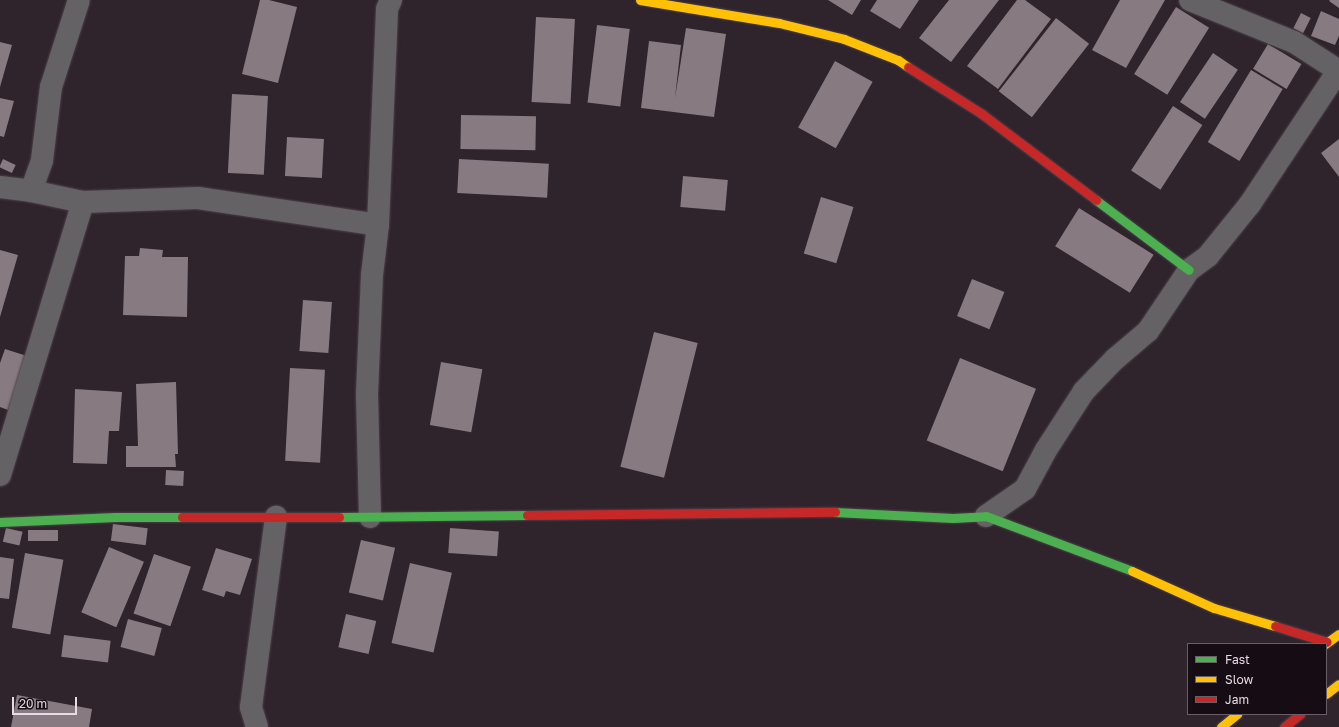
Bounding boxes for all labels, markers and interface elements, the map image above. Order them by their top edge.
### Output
legend [1187,643,1327,715]
text: Fast [1225,652,1250,667]
text: Slow [1225,672,1253,687]
scale bar [14,689,79,715]
text: Jam [1225,692,1249,707]
text: 20 m [19,696,47,711]

